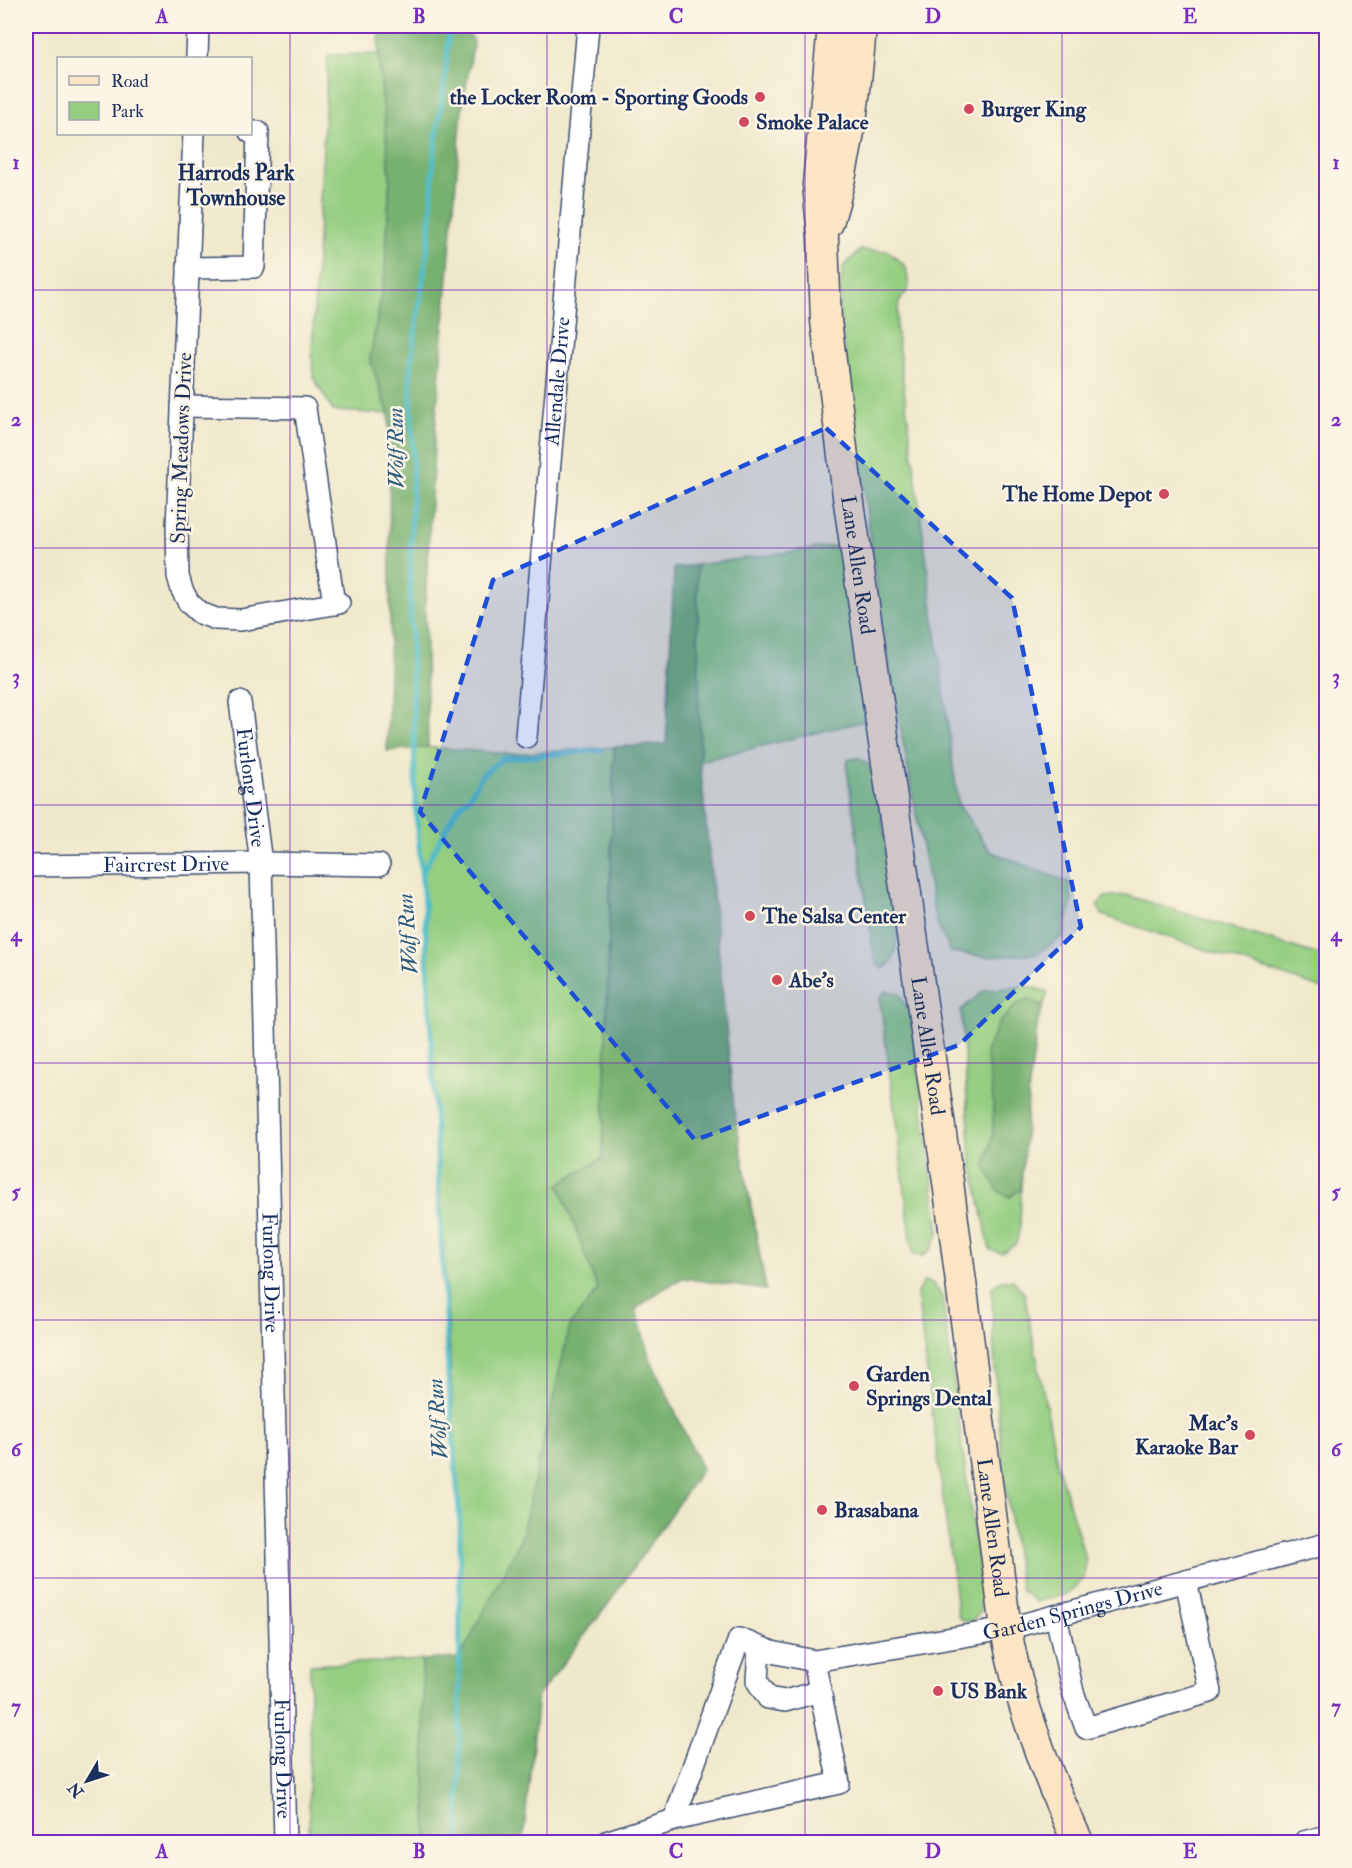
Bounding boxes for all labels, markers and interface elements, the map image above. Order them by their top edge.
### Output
text: A [155,4,169,29]
text: B [412,4,426,29]
text: C [669,4,683,29]
text: D [925,4,941,29]
text: E [1183,4,1198,29]
legend [57,57,252,135]
text: Road [111,70,149,93]
place label: the Locker Room - Sporting Goods [450,84,748,111]
marker: the Locker Room - Sporting Goods [753,90,767,104]
place label: Burger King [981,96,1087,123]
text: Park [111,100,144,123]
marker: Burger King [962,102,976,116]
place label: Smoke Palace [756,109,869,136]
marker: Smoke Palace [737,115,751,129]
text: 1 [12,150,20,175]
text: 1 [1332,150,1340,175]
district label: Harrods Park Townhouse [177,159,295,212]
street label: Allendale Drive [538,316,577,448]
street label: Spring Meadows Drive [165,352,198,544]
text: 2 [11,407,21,432]
water label: Wolf Run [381,407,411,489]
text: 2 [1331,407,1341,432]
place label: The Home Depot [1001,481,1152,508]
marker: The Home Depot [1157,487,1171,501]
street label: Lane Allen Road [834,494,881,637]
text: 3 [12,664,20,689]
text: 3 [1332,664,1340,689]
street label: Furlong Drive [229,726,272,849]
street label: Faircrest Drive [103,850,229,879]
water label: Wolf Run [391,892,425,975]
place label: The Salsa Center [761,903,907,930]
marker: The Salsa Center [743,909,757,923]
text: 4 [10,922,23,947]
text: 4 [1330,922,1343,947]
place label: Abe's [788,967,834,994]
marker: Abe's [770,973,784,987]
street label: Lane Allen Road [904,975,951,1118]
text: 5 [12,1179,22,1204]
text: 5 [1332,1179,1342,1204]
street label: Furlong Drive [256,1212,286,1333]
place label: Garden Springs Dental [866,1361,992,1412]
water label: Wolf Run [421,1377,455,1460]
marker: Garden Springs Dental [847,1379,861,1393]
place label: Mac's Karaoke Bar [1135,1410,1239,1461]
marker: Mac's Karaoke Bar [1243,1428,1257,1442]
text: 6 [11,1437,23,1462]
text: 6 [1331,1437,1343,1462]
street label: Lane Allen Road [970,1456,1015,1599]
place label: Brasabana [834,1497,920,1524]
marker: Brasabana [815,1503,829,1517]
street label: Garden Springs Drive [981,1575,1166,1647]
place label: US Bank [950,1678,1028,1705]
marker: US Bank [931,1684,945,1698]
text: 7 [11,1694,21,1719]
text: 7 [1331,1694,1341,1719]
street label: Furlong Drive [267,1698,297,1819]
north arrow [57,1751,117,1811]
text: N [63,1777,89,1802]
text: A [155,1839,169,1864]
text: B [412,1839,426,1864]
text: C [669,1839,683,1864]
text: D [925,1839,941,1864]
text: E [1183,1839,1198,1864]

